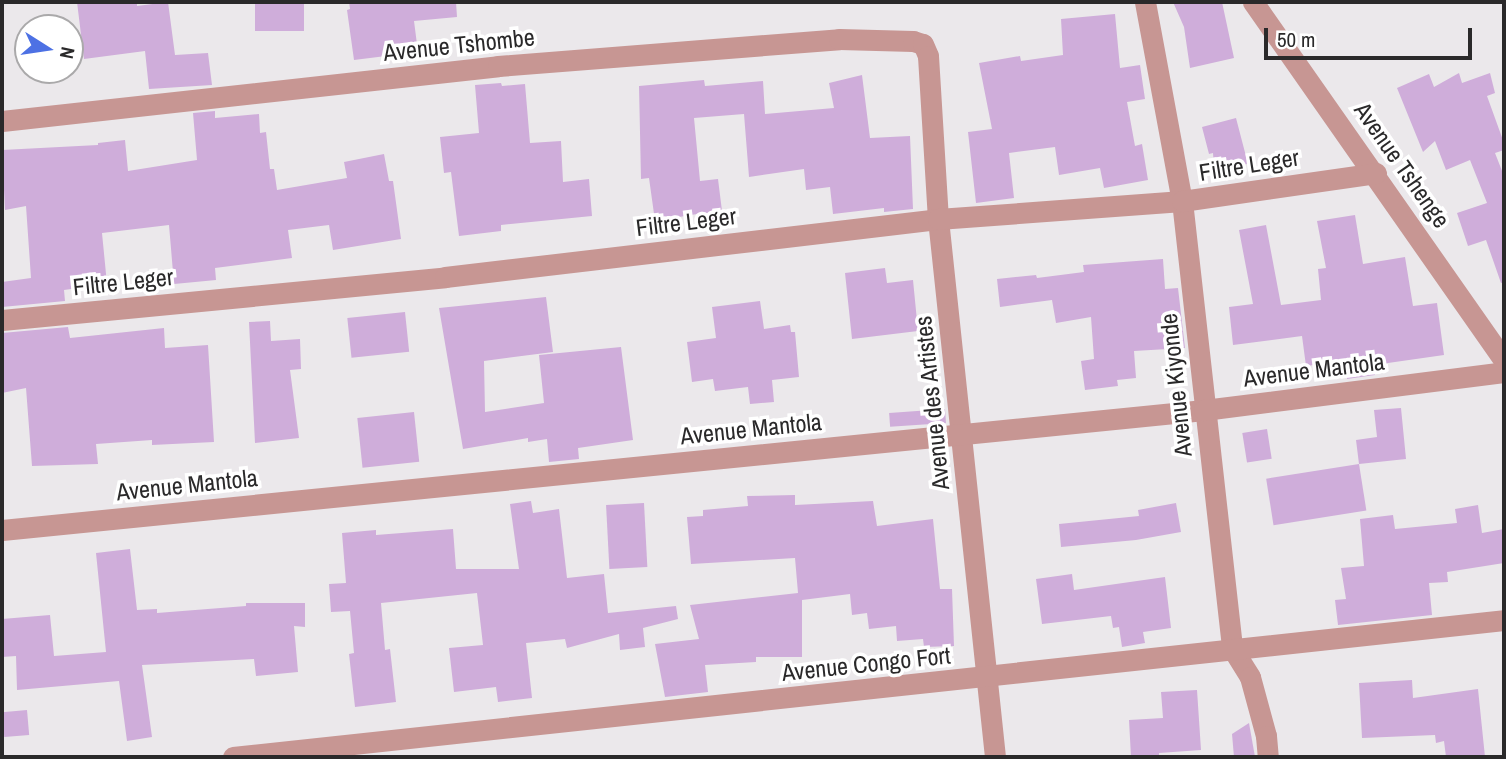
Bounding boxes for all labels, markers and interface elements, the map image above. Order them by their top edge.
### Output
north arrow [14,14,84,84]
scale bar [1268,14,1476,58]
street label: Avenue Tshombe [382,23,536,67]
text: 50 m [1277,25,1315,54]
text: N [54,45,81,61]
street label: Avenue Tshenge [1348,97,1456,233]
street label: Filtre Leger [1197,143,1301,187]
street label: Filtre Leger [634,202,738,242]
street label: Filtre Leger [71,262,175,302]
street label: Avenue Kiyonde [1154,312,1198,458]
street label: Avenue des Artistes [908,314,956,492]
street label: Avenue Mantola [1242,347,1386,393]
street label: Avenue Mantola [679,407,823,451]
street label: Avenue Mantola [115,463,259,507]
street label: Avenue Congo Fort [780,641,952,687]

